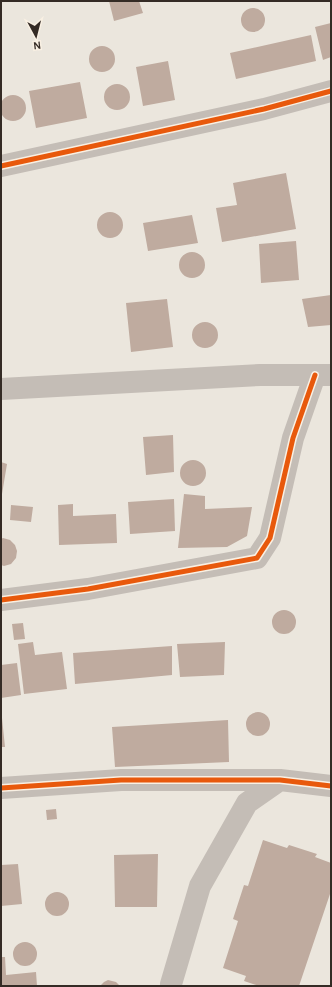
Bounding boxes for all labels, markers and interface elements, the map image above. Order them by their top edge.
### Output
north arrow [16,16,56,56]
text: N [33,40,42,51]

